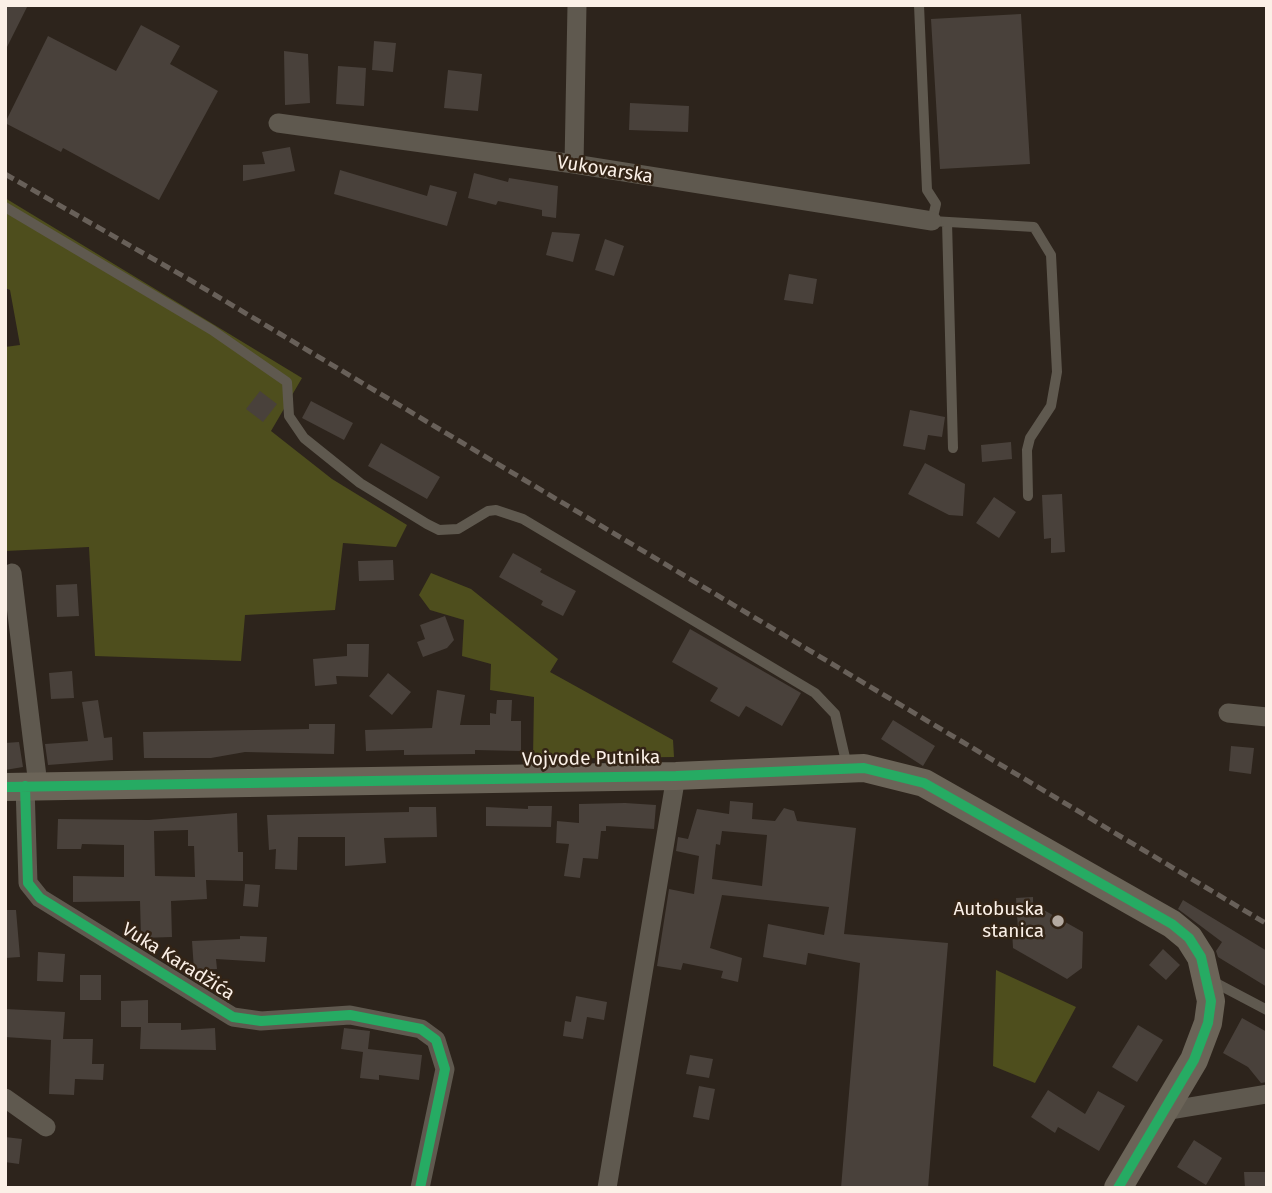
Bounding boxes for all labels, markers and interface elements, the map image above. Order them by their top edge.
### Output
street label: Vukovarska [555,151,655,189]
street label: Vojvode Putnika [522,746,660,772]
place label: Autobuska stanica [953,899,1044,943]
marker: Autobuska stanica [1050,913,1066,929]
street label: Vuka Karadžića [117,918,239,1006]

